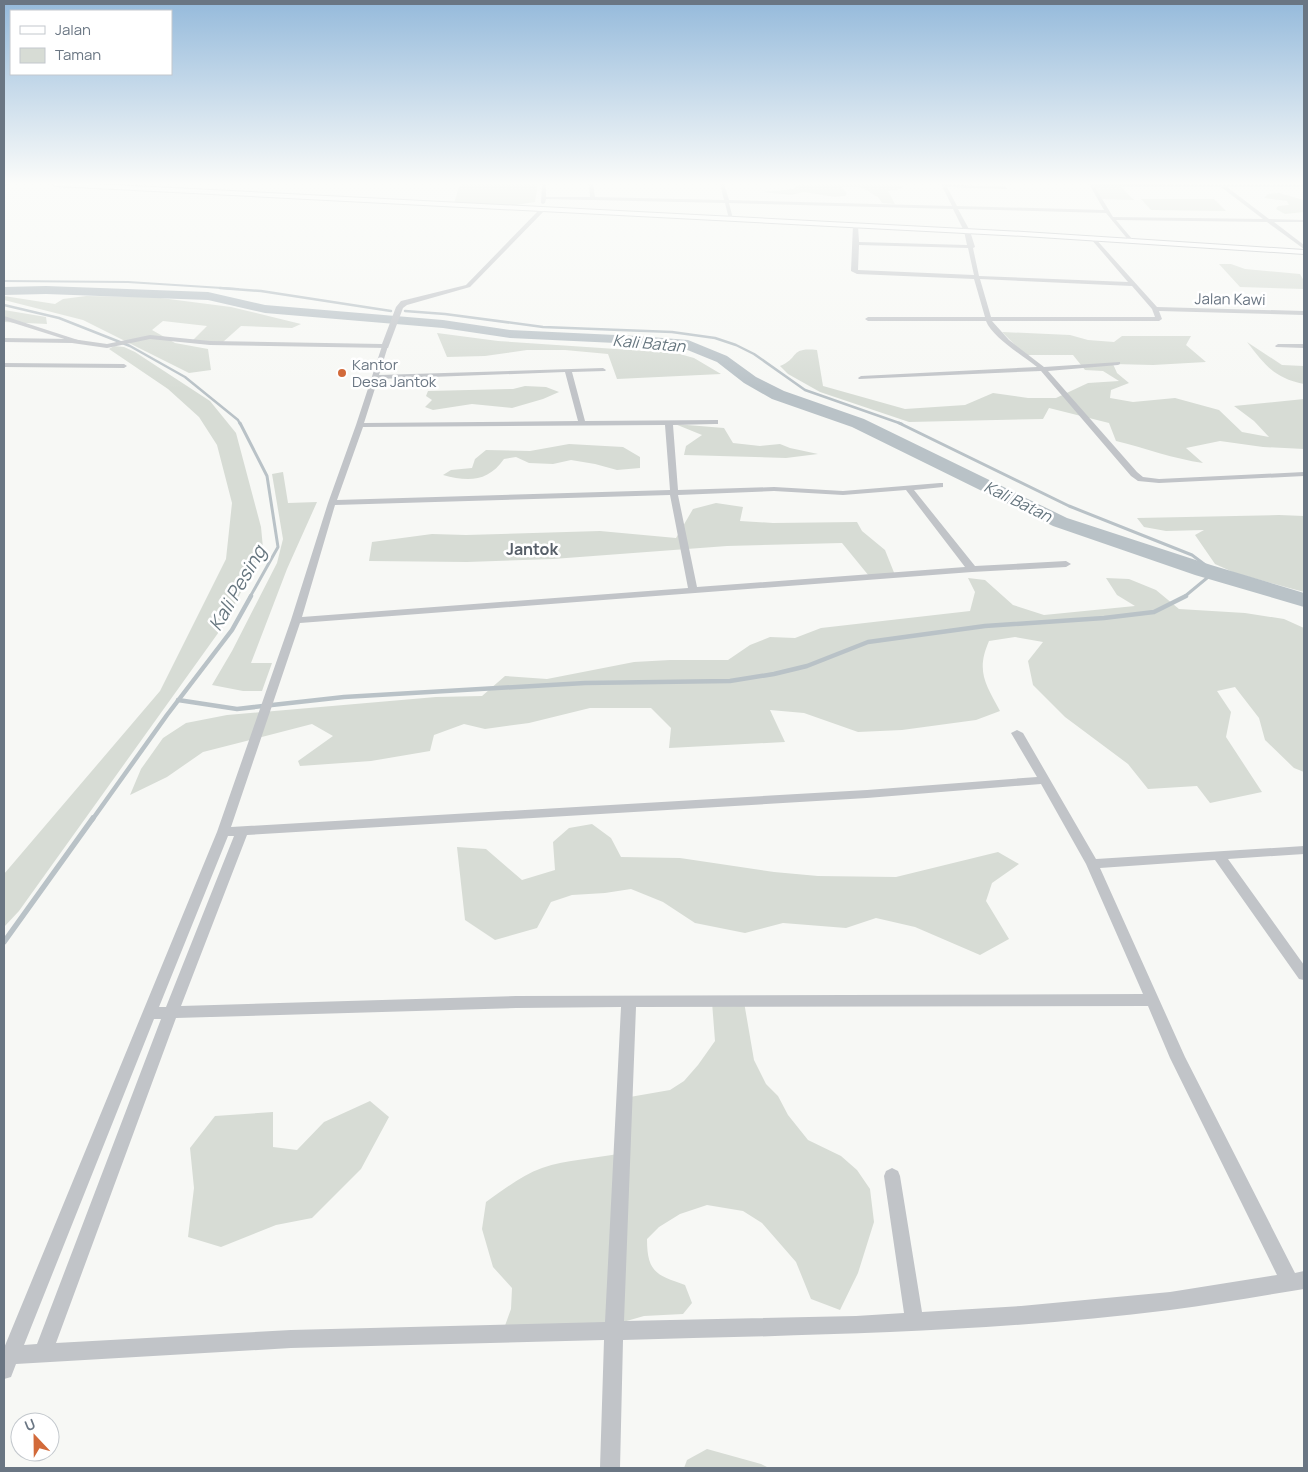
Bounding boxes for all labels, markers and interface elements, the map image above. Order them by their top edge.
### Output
legend [10,10,172,75]
text: Jalan [55,19,91,40]
text: Taman [55,44,101,65]
street label: Jalan Kawi [1194,288,1266,310]
water label: Kali Batan [612,329,687,357]
place label: Kantor Desa Jantok [352,354,437,392]
marker: Kantor Desa Jantok [336,367,348,379]
water label: Kali Batan [981,475,1056,527]
district label: Jantok [506,538,558,560]
water label: Kali Pesing [202,539,273,635]
north arrow [10,1412,60,1462]
text: U [22,1414,38,1435]

